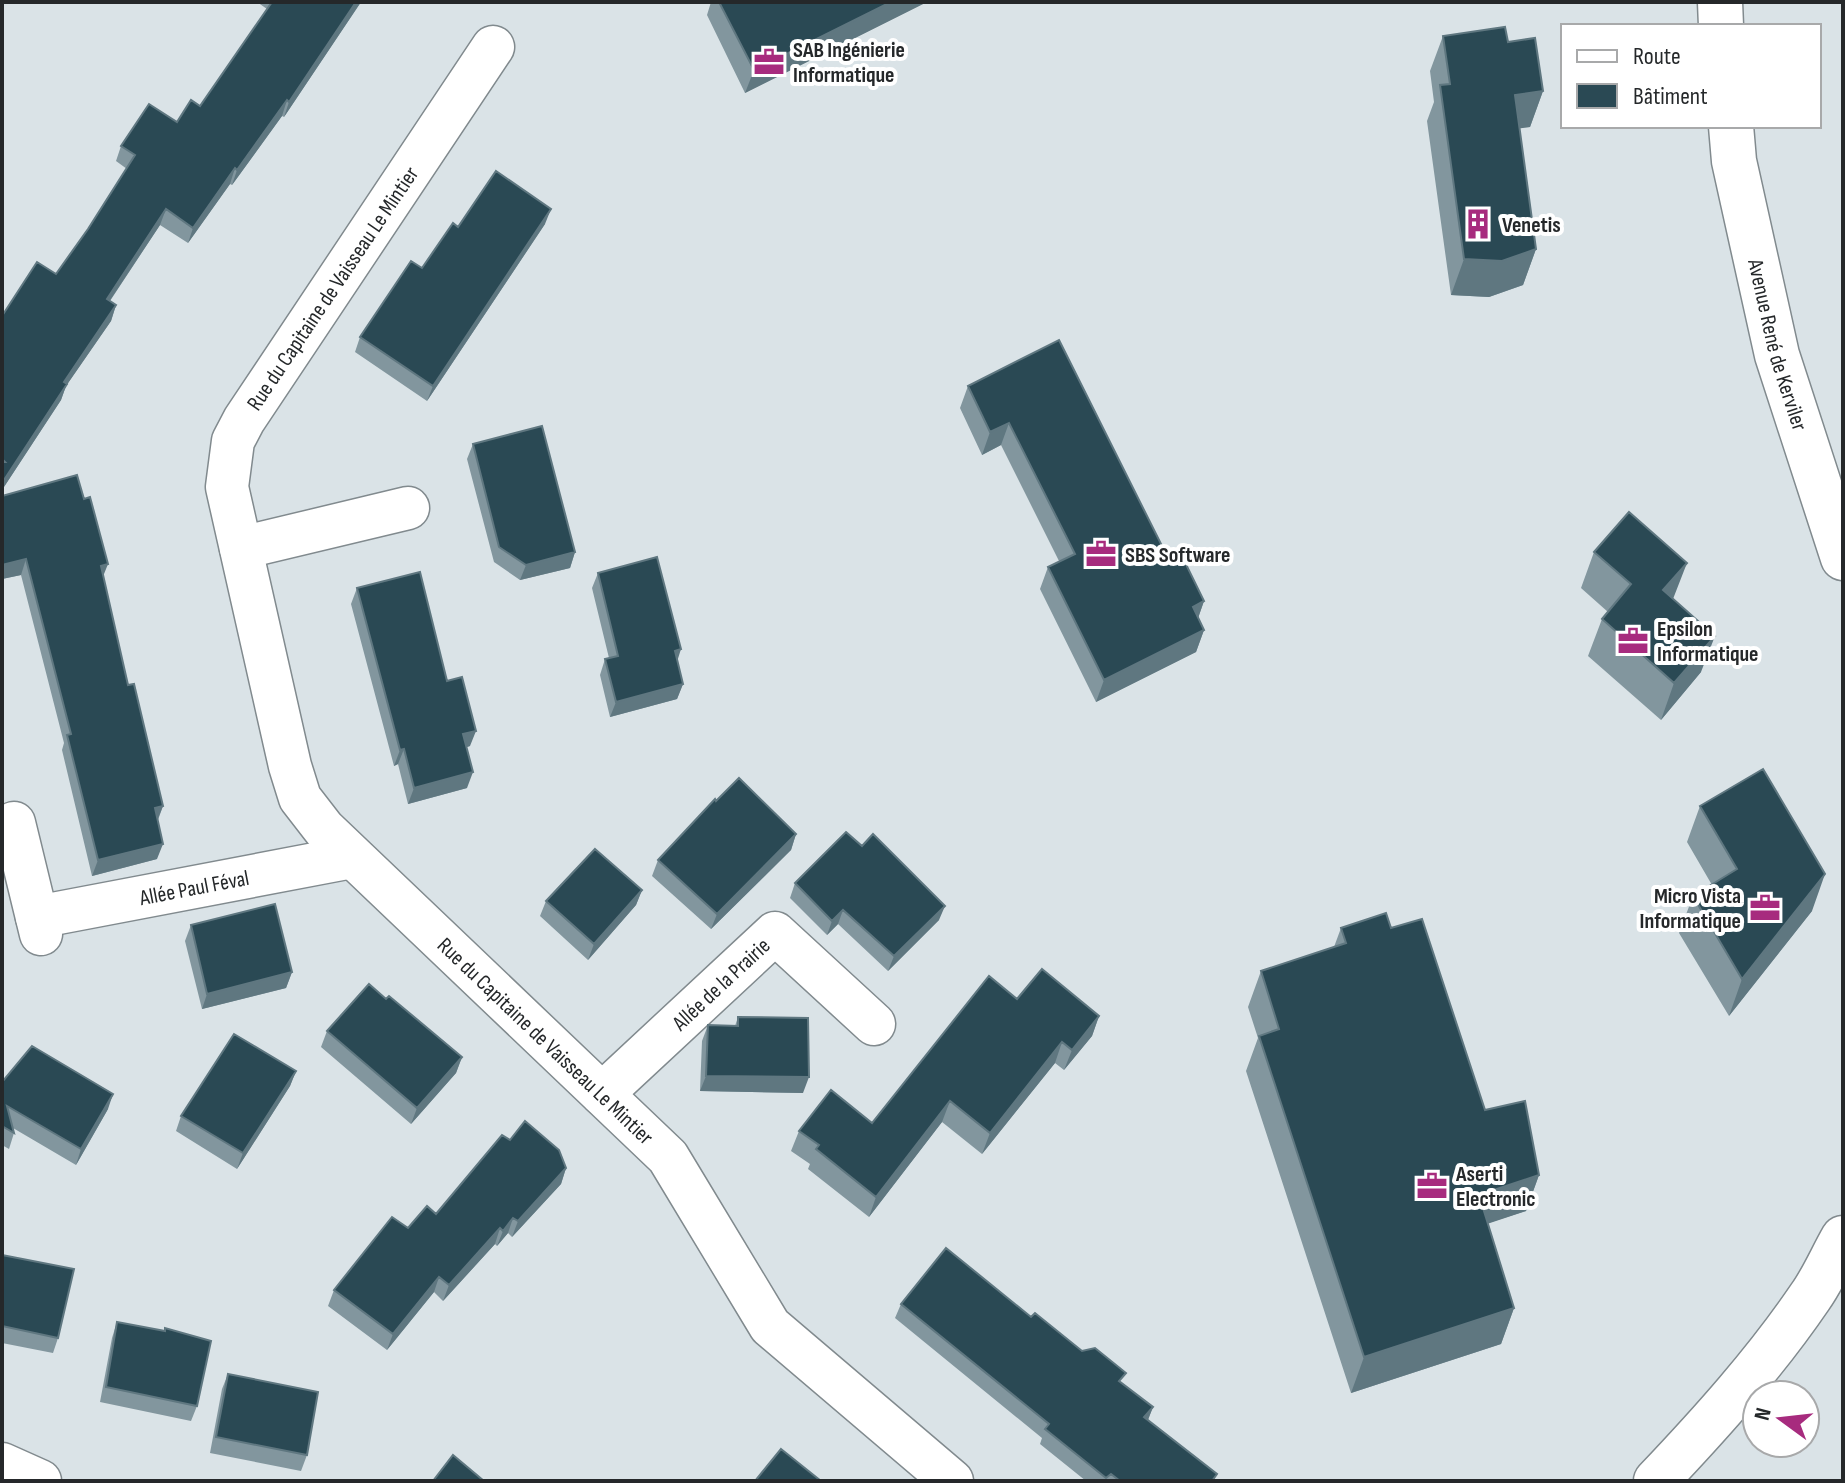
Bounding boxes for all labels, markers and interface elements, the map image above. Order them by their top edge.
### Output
legend [1561,24,1821,128]
place label: SAB Ingénierie Informatique [793,37,905,89]
text: Route [1633,42,1681,71]
office icon: SAB Ingénierie Informatique [752,45,786,79]
text: Bâtiment [1633,82,1708,111]
street label: Rue du Capitaine de Vaisseau Le Mintier [241,162,425,416]
building icon: Venetis [1461,207,1495,241]
place label: Venetis [1502,212,1561,239]
street label: Avenue René de Kerviler [1741,256,1813,434]
office icon: SBS Software [1084,537,1118,571]
place label: SBS Software [1125,542,1231,569]
place label: Epsilon Informatique [1657,616,1758,668]
office icon: Epsilon Informatique [1616,624,1650,658]
street label: Allée Paul Féval [136,865,251,912]
place label: Micro Vista Informatique [1640,883,1741,935]
office icon: Micro Vista Informatique [1748,891,1782,925]
street label: Rue du Capitaine de Vaisseau Le Mintier [431,932,659,1151]
street label: Allée de la Prairie [666,933,776,1037]
place label: Aserti Electronic [1455,1161,1536,1213]
office icon: Aserti Electronic [1415,1169,1449,1203]
north arrow [1741,1379,1821,1459]
text: N [1749,1405,1778,1423]

